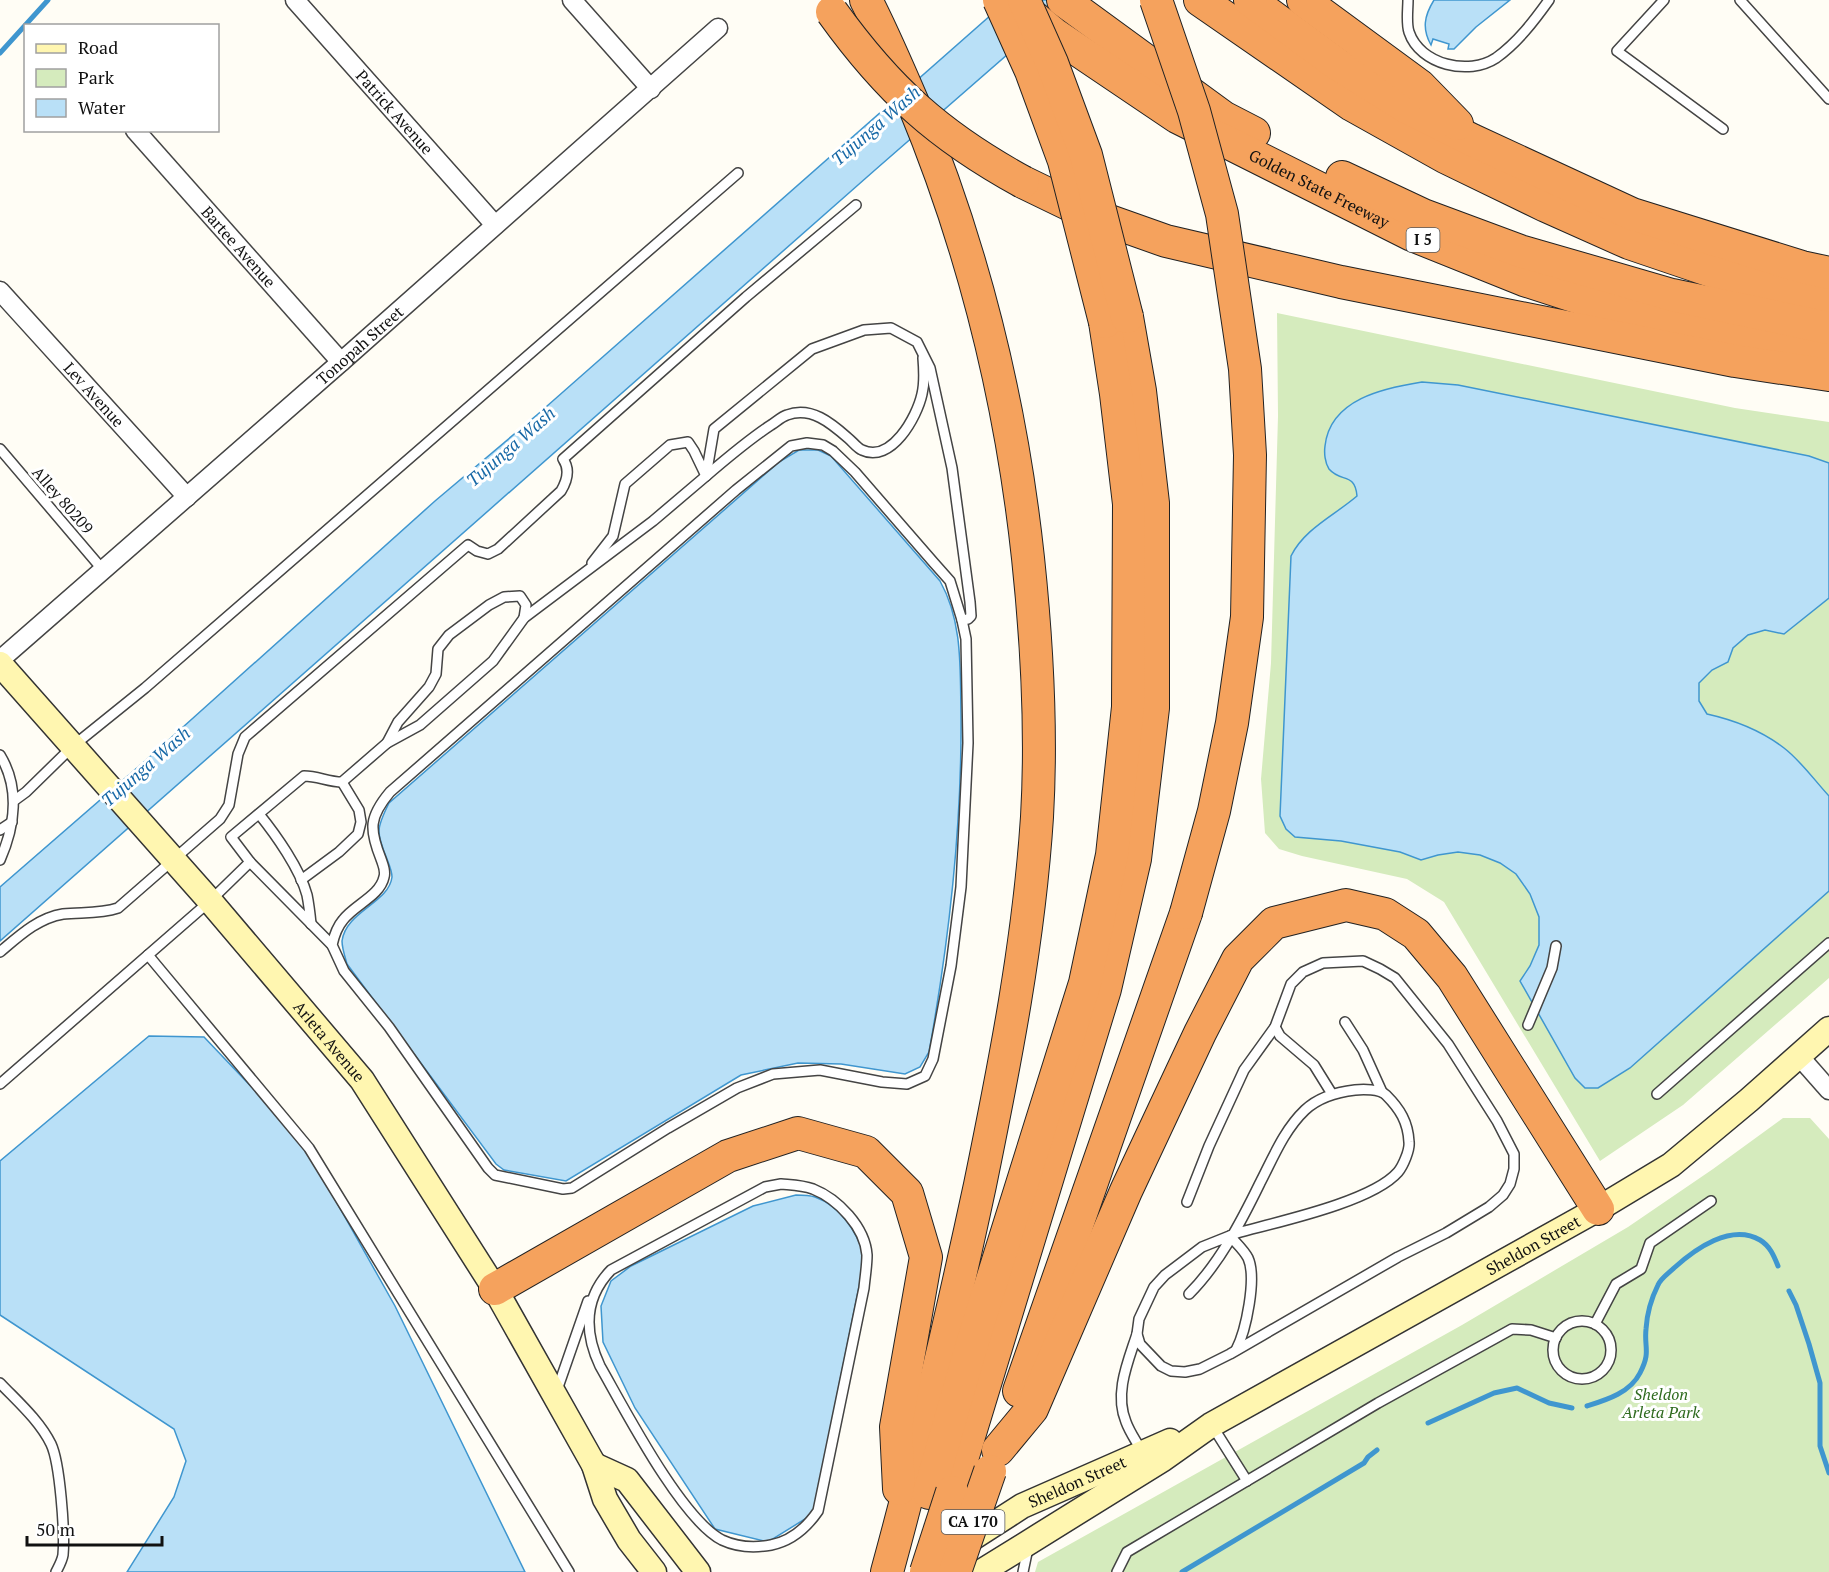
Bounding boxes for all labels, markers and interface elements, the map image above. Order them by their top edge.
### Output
legend [24,24,219,132]
text: Road [78,35,118,59]
text: Park [78,65,115,89]
street label: Patrick Avenue [351,65,438,159]
water label: Tujunga Wash [826,80,925,171]
text: Water [78,95,125,119]
street label: Golden State Freeway [1245,144,1394,233]
street label: Bartee Avenue [196,201,281,292]
road number: I 5 [1406,228,1440,252]
street label: Tonopah Street [312,301,408,390]
street label: Lev Avenue [59,357,129,432]
water label: Tujunga Wash [461,401,560,492]
street label: Alley 80209 [27,461,99,539]
water label: Tujunga Wash [96,721,195,812]
street label: Arleta Avenue [289,996,370,1087]
street label: Sheldon Street [1482,1210,1584,1280]
park label: Sheldon Arleta Park [1621,1383,1700,1423]
street label: Sheldon Street [1025,1451,1130,1513]
scale bar [27,1509,162,1547]
road number: CA 170 [942,1510,1004,1534]
text: 50 m [36,1517,76,1541]

